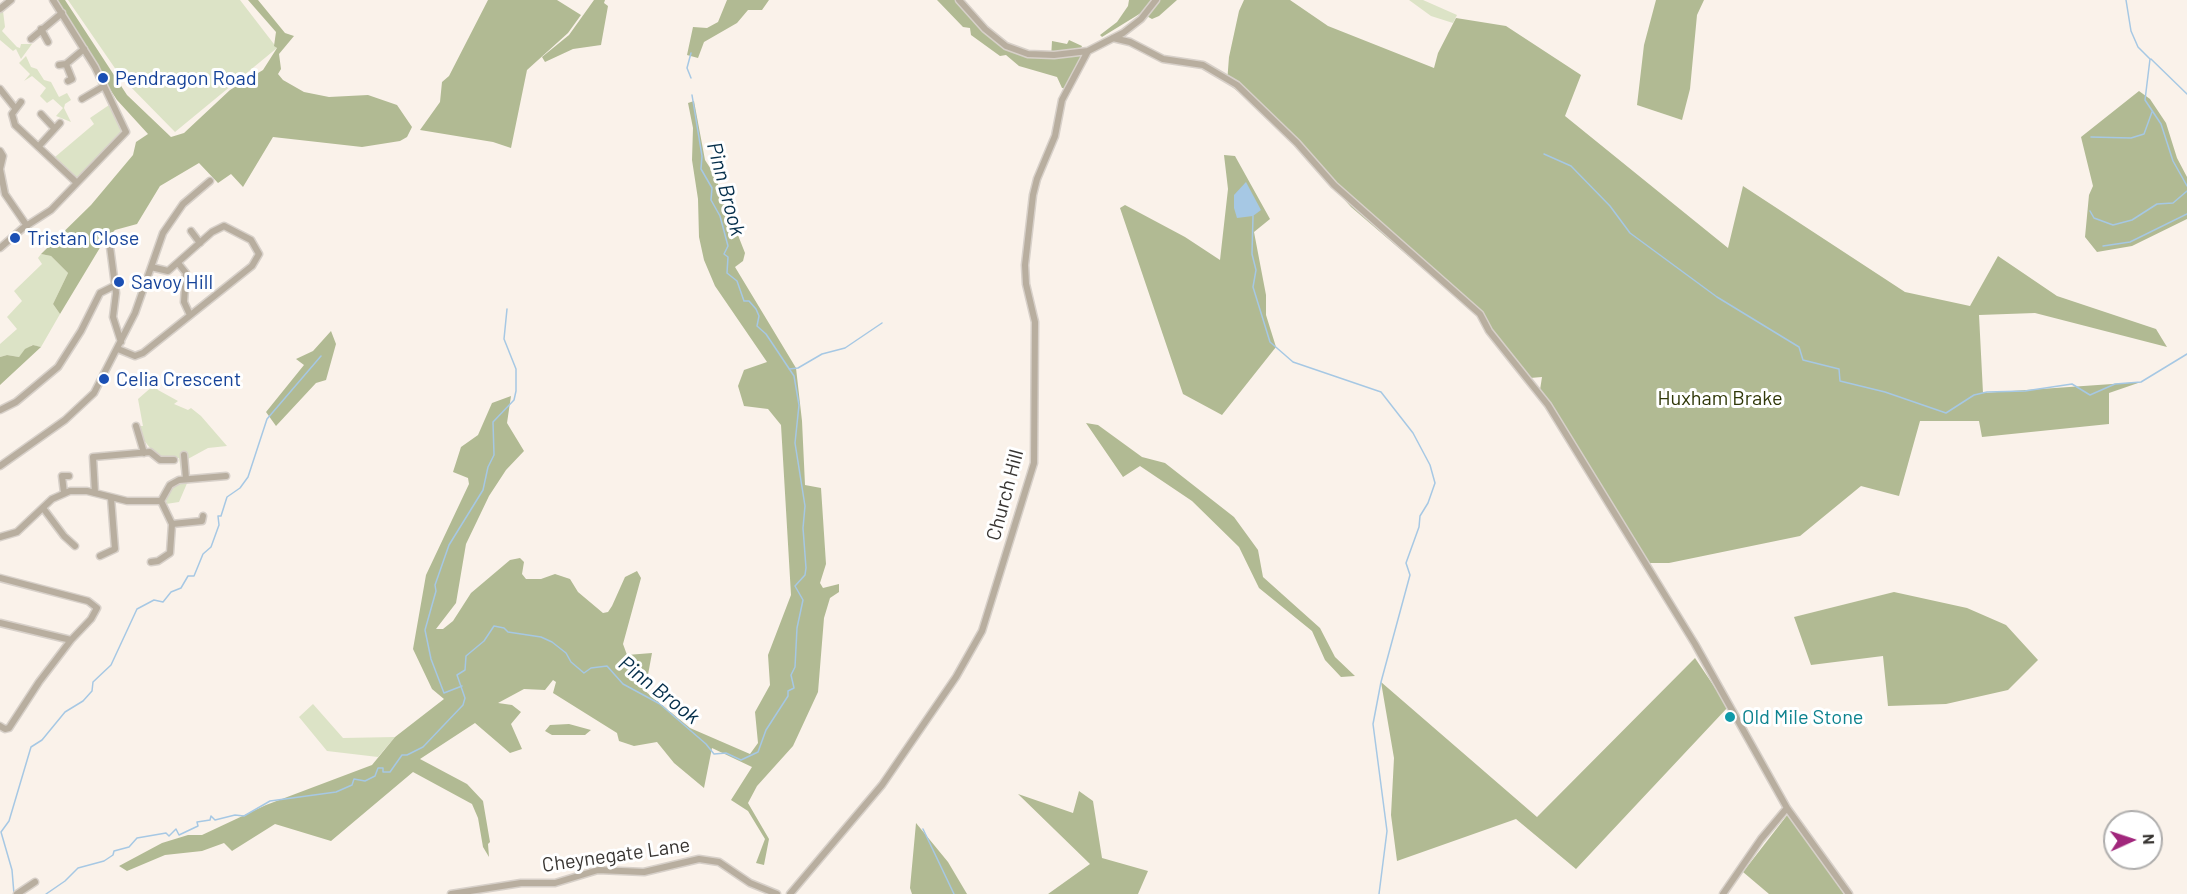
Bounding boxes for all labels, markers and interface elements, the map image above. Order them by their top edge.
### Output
place label: Pendragon Road [115,66,257,90]
marker: Pendragon Road [96,71,110,85]
water label: Pinn Brook [701,139,751,239]
place label: Tristan Close [27,226,139,250]
marker: Tristan Close [8,231,22,245]
place label: Savoy Hill [131,270,213,294]
marker: Savoy Hill [112,275,126,289]
place label: Celia Crescent [116,367,241,391]
marker: Celia Crescent [97,372,111,386]
park label: Huxham Brake [1657,386,1783,410]
street label: Church Hill [981,447,1029,543]
water label: Pinn Brook [613,651,705,729]
place label: Old Mile Stone [1742,705,1863,729]
marker: Old Mile Stone [1723,710,1737,724]
north arrow [2103,810,2163,870]
street label: Cheynegate Lane [541,833,691,877]
text: N [2140,833,2159,845]

